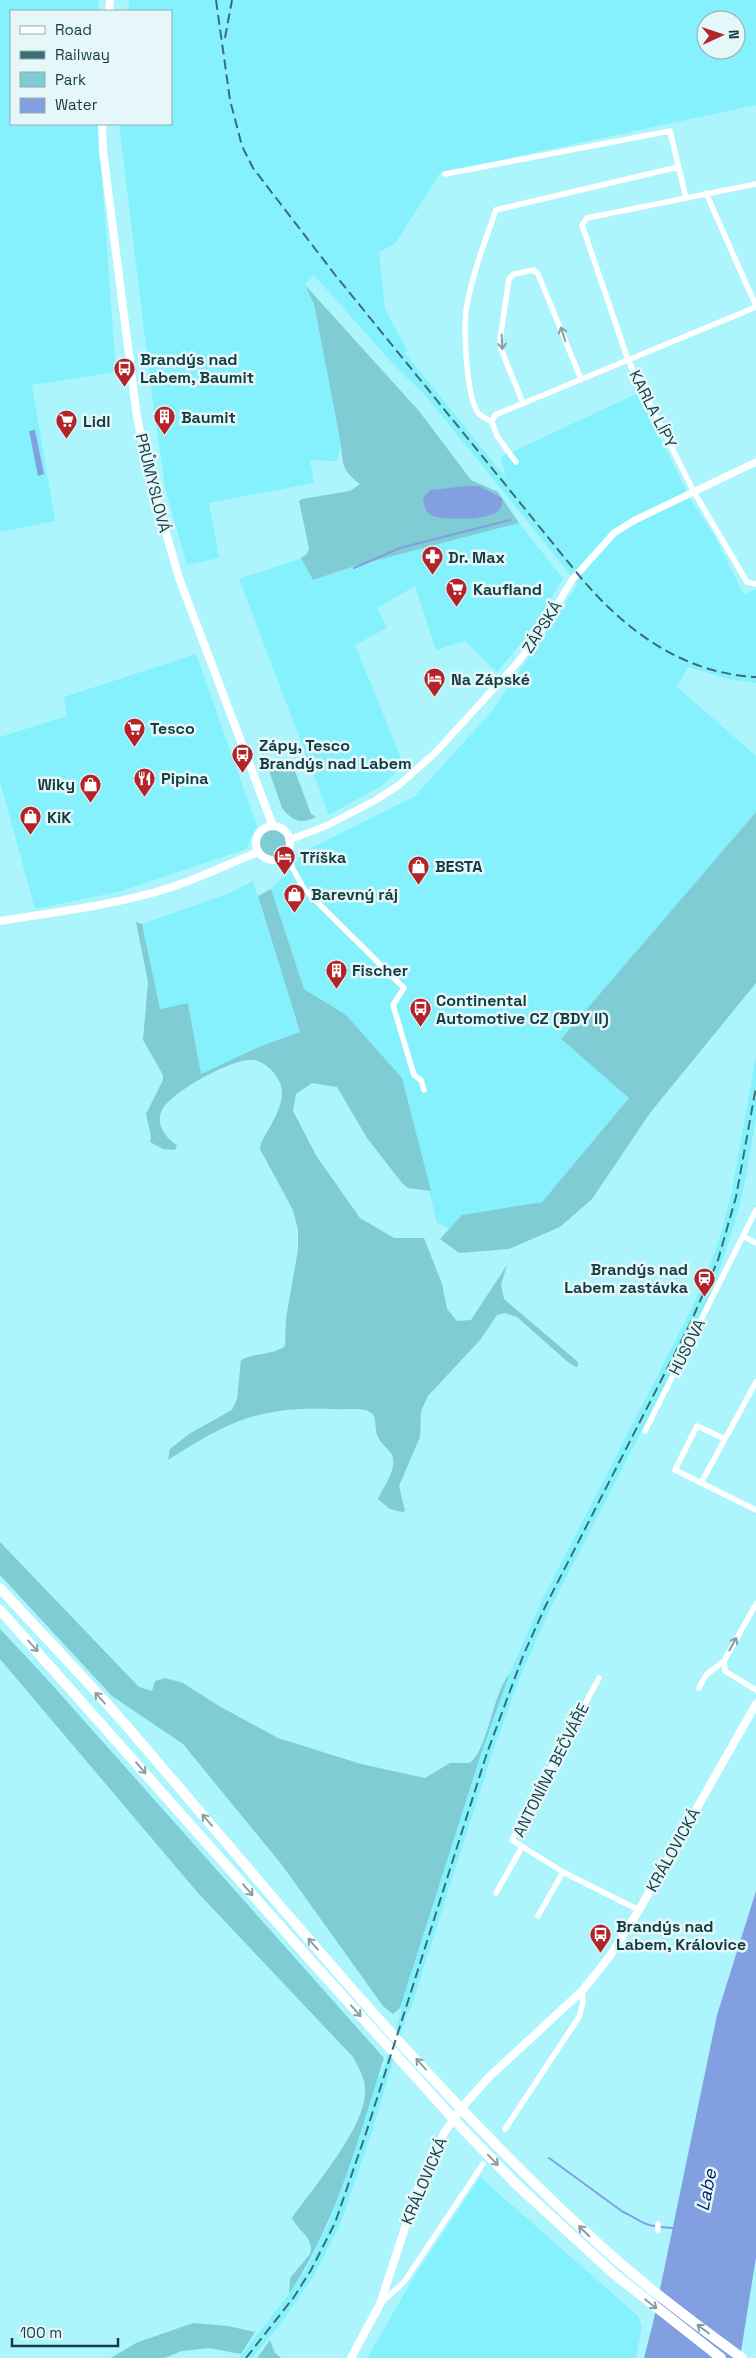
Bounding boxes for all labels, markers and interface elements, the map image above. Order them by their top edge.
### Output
legend [10,10,172,125]
north arrow [696,10,746,60]
text: Road [55,20,92,39]
text: N [725,29,743,39]
text: Railway [55,45,110,64]
text: Park [55,70,86,89]
text: Water [55,95,98,114]
one-way arrow [557,326,567,342]
one-way arrow [497,334,506,350]
place label: Brandýs nad Labem, Baumit [140,349,254,388]
bus stop icon: Brandýs nad Labem, Baumit [112,356,136,387]
street label: KARLA LÍPY [624,367,682,452]
building icon: Baumit [153,405,177,436]
place label: Baumit [181,407,236,428]
supermarket icon: Lidl [55,409,79,440]
place label: Lidl [83,411,110,432]
street label: PRŮMYSLOVÁ [131,431,175,535]
pharmacy icon: Dr. Max [420,545,444,576]
place label: Dr. Max [448,547,505,568]
supermarket icon: Kaufland [445,577,469,608]
place label: Kaufland [473,579,542,600]
street label: ZÁPSKÁ [517,597,567,657]
hotel icon: Na Zápské [423,667,447,698]
place label: Na Zápské [451,669,530,690]
supermarket icon: Tesco [122,716,146,747]
place label: Tesco [150,718,195,739]
place label: Zápy, Tesco Brandýs nad Labem [259,735,412,774]
bus stop icon: Zápy, Tesco Brandýs nad Labem [231,742,255,773]
restaurant icon: Pipina [133,766,157,797]
place label: Pipina [161,768,209,789]
shop icon: Wiky [79,772,103,803]
place label: Wiky [37,774,75,795]
shop icon: KiK [19,805,43,836]
place label: KiK [47,807,71,828]
hotel icon: Tříška [272,845,296,876]
place label: Tříška [300,847,346,868]
shop icon: BESTA [407,854,431,885]
place label: BESTA [435,856,482,877]
shop icon: Barevný ráj [283,882,307,913]
place label: Barevný ráj [311,884,398,905]
building icon: Fischer [324,958,348,989]
place label: Fischer [352,960,408,981]
place label: Continental Automotive CZ (BDY II) [436,990,609,1029]
bus stop icon: Continental Automotive CZ (BDY II) [408,997,432,1028]
place label: Brandýs nad Labem zastávka [564,1259,688,1298]
station icon: Brandýs nad Labem zastávka [692,1266,716,1297]
street label: HUSOVA [664,1315,710,1379]
one-way arrow [729,1638,739,1652]
one-way arrow [27,1640,38,1653]
one-way arrow [94,1691,106,1704]
street label: ANTONÍNA BEČVÁŘE [508,1700,594,1840]
one-way arrow [135,1761,146,1774]
street label: KRÁLOVICKÁ [641,1804,705,1896]
one-way arrow [201,1814,213,1827]
one-way arrow [242,1883,254,1896]
place label: Brandýs nad Labem, Královice [616,1916,746,1955]
bus stop icon: Brandýs nad Labem, Královice [588,1923,612,1954]
one-way arrow [307,1937,318,1950]
one-way arrow [350,2005,362,2018]
one-way arrow [416,2058,427,2071]
street label: KRÁLOVICKÁ [396,2134,452,2228]
one-way arrow [487,2154,499,2166]
water label: Labe [691,2166,722,2213]
one-way arrow [578,2225,591,2237]
one-way arrow [644,2298,657,2309]
scale bar [12,2316,119,2348]
text: 100 m [20,2323,62,2342]
one-way arrow [696,2324,710,2334]

